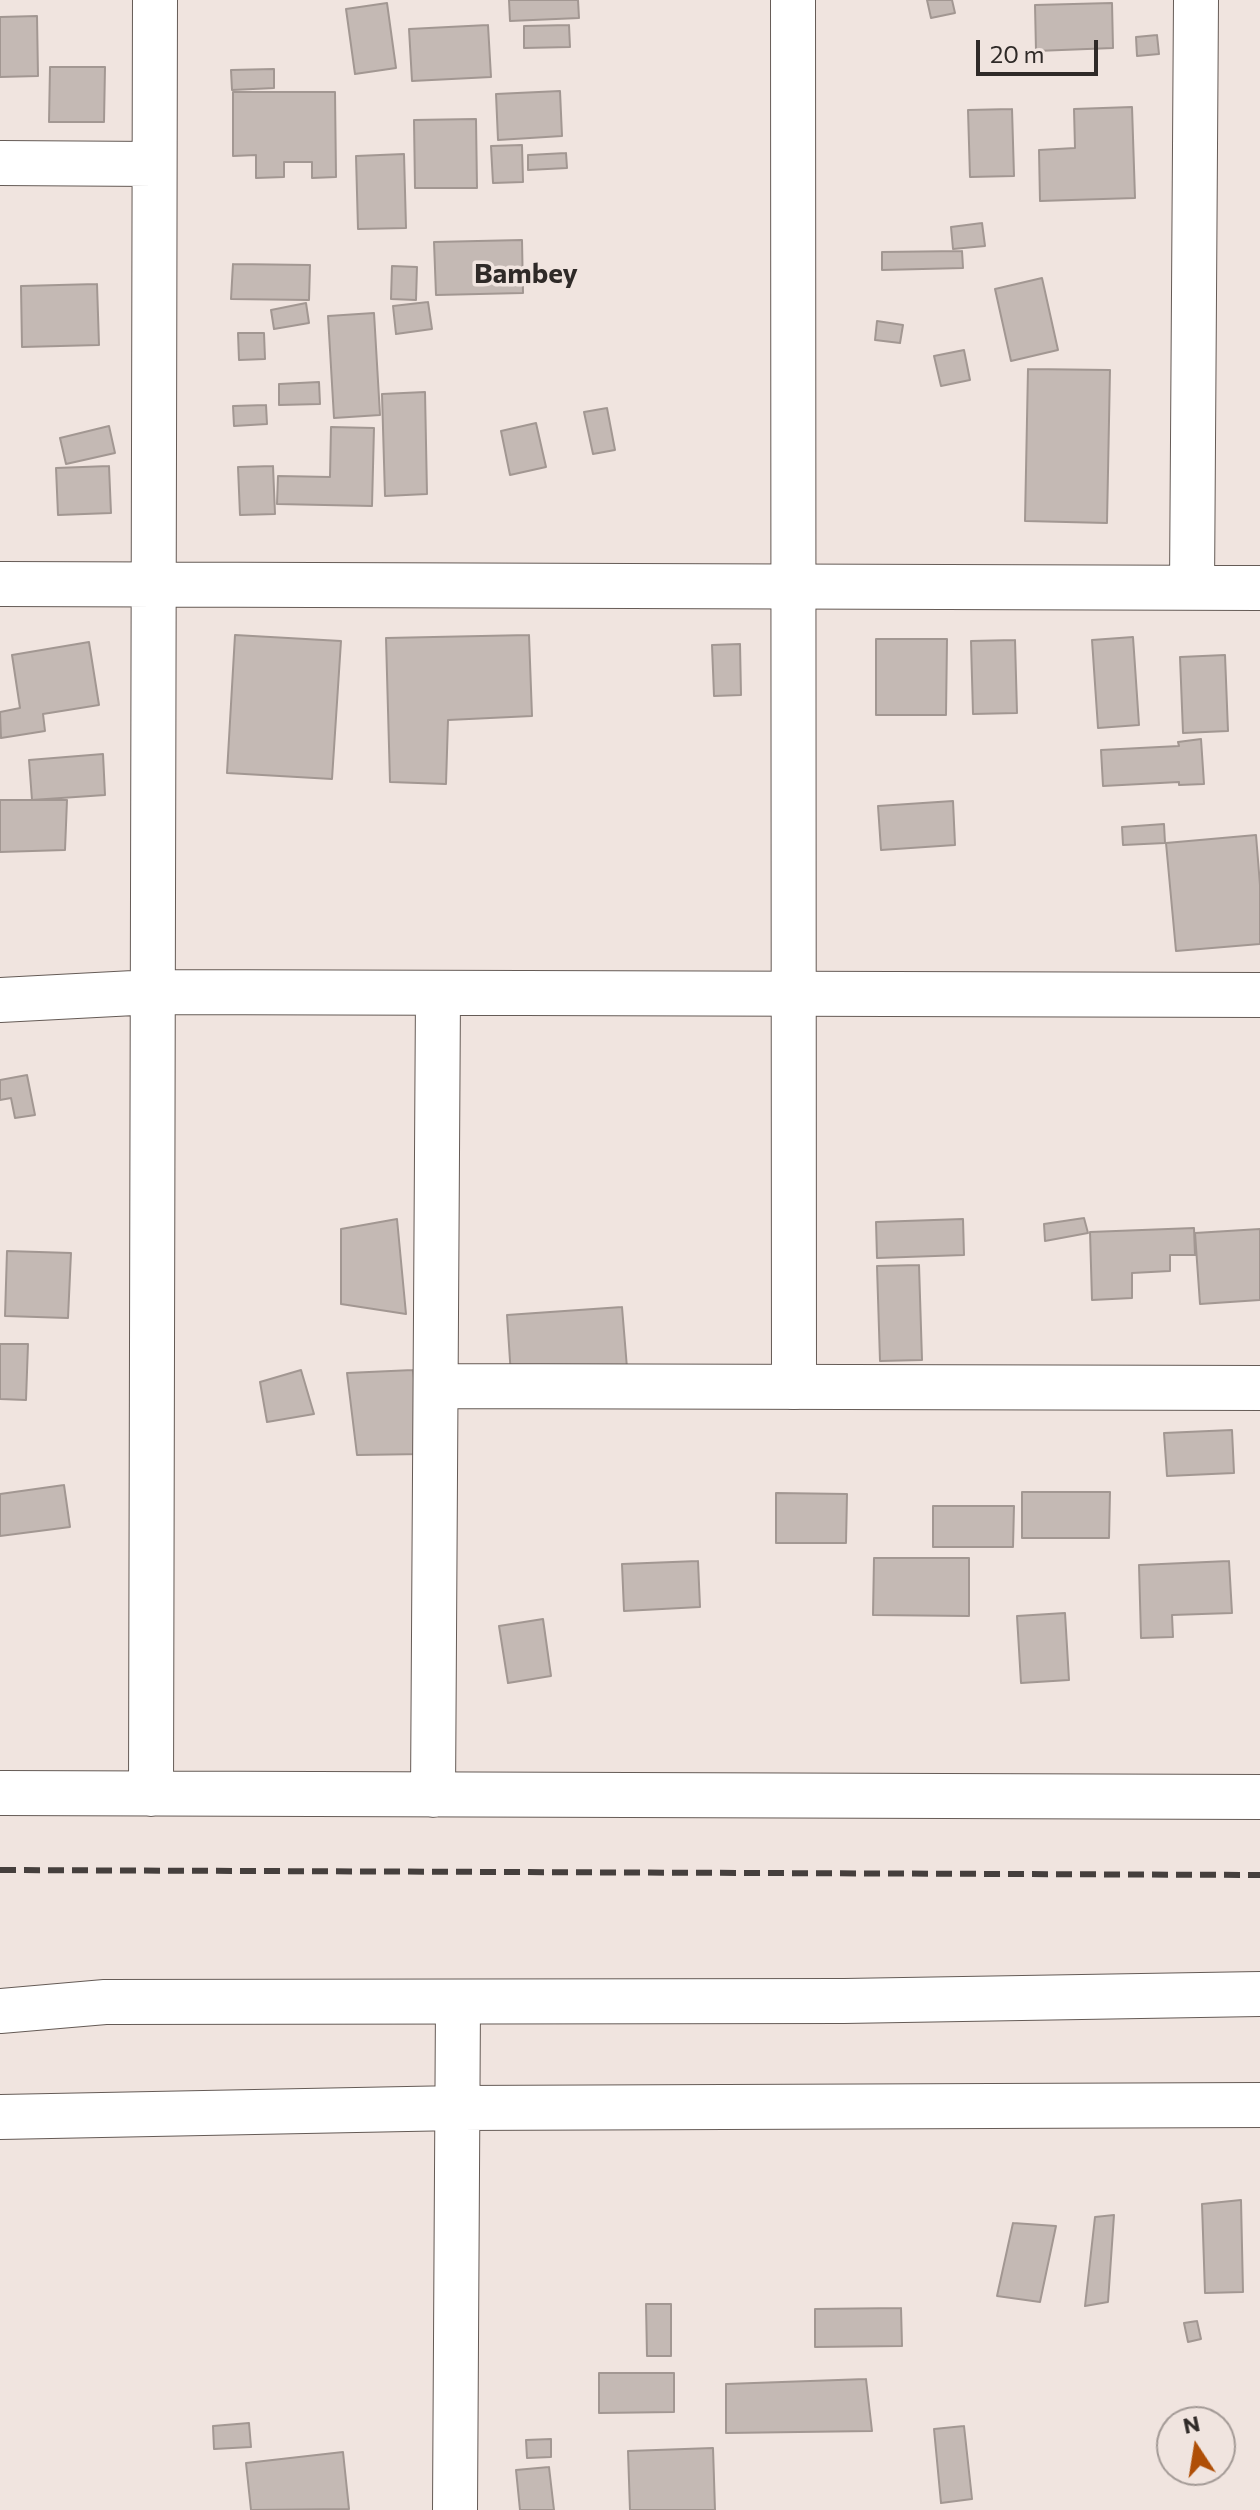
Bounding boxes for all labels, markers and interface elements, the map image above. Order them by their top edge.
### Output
scale bar [980,24,1102,74]
text: 20 m [990,39,1044,68]
district label: Bambey [474,257,578,291]
north arrow [1156,2406,1236,2486]
text: N [1180,2409,1202,2439]

